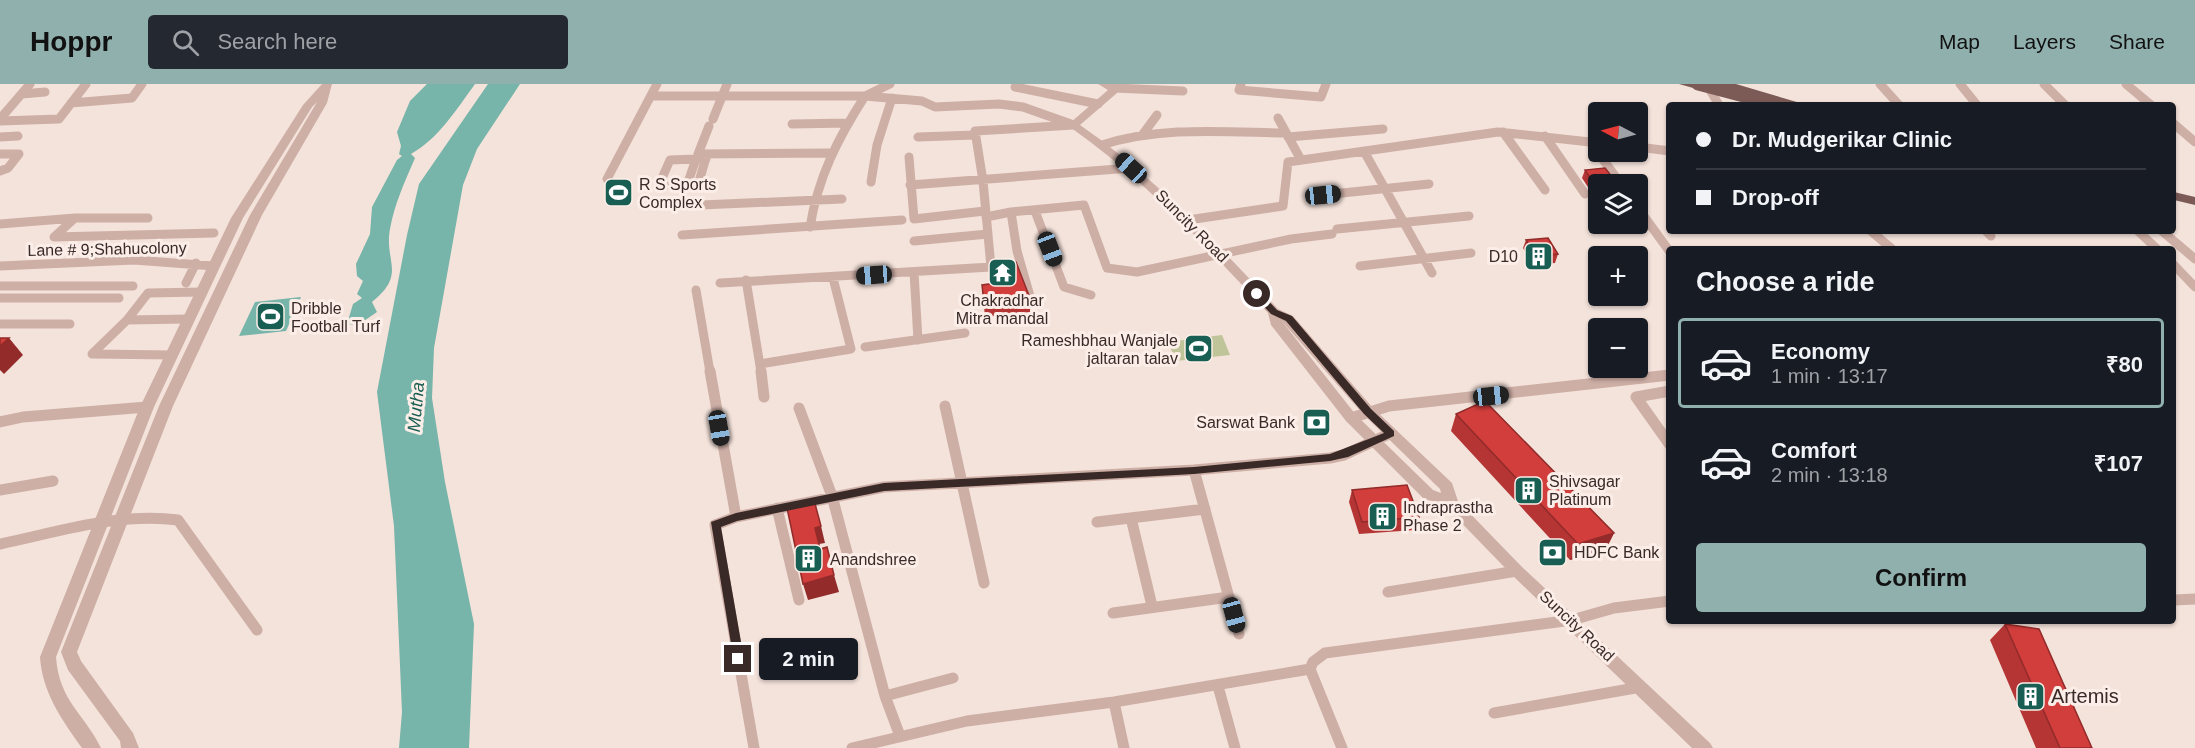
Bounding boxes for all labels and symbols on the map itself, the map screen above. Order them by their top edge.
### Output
north arrow [1588,102,1648,162]
car [1112,149,1150,187]
place label: R S Sports Complex [639,176,716,211]
sports icon: R S Sports Complex [602,177,634,209]
car [1304,184,1342,206]
street label: Suncity Road [1152,186,1232,266]
car [1035,229,1065,269]
street label: Lane # 9;Shahucolony [27,239,187,259]
building icon: D10 [1523,240,1555,272]
place label: D10 [1489,248,1518,265]
temple icon: Chakradhar Mitra mandal [986,256,1018,288]
car [855,265,893,285]
route start [1243,280,1270,307]
place label: Chakradhar Mitra mandal [956,292,1048,327]
place label: Dribble Football Turf [291,300,380,335]
sports icon: Dribble Football Turf [254,301,286,333]
place label: Rameshbhau Wanjale jaltaran talav [1021,332,1178,367]
sports icon: Rameshbhau Wanjale jaltaran talav [1183,333,1215,365]
water label: Mutha [404,381,428,433]
car [1472,385,1510,407]
bank icon: Sarswat Bank [1300,406,1332,438]
car [707,409,731,447]
place label: Sarswat Bank [1196,414,1296,431]
place label: Shivsagar Platinum [1549,473,1621,508]
building icon: Shivsagar Platinum [1512,474,1544,506]
place label: Indraprastha Phase 2 [1403,499,1493,534]
building icon: Indraprastha Phase 2 [1366,500,1398,532]
bank icon: HDFC Bank [1537,536,1569,568]
building icon: Anandshree [793,543,825,575]
place label: HDFC Bank [1574,544,1660,561]
place label: Anandshree [830,551,916,568]
street label: Suncity Road [1536,587,1618,665]
car [1221,595,1247,635]
callout: 2 min [759,638,858,680]
route end [724,645,751,672]
building icon: Artemis [2014,680,2046,712]
place label: Artemis [2051,685,2119,707]

